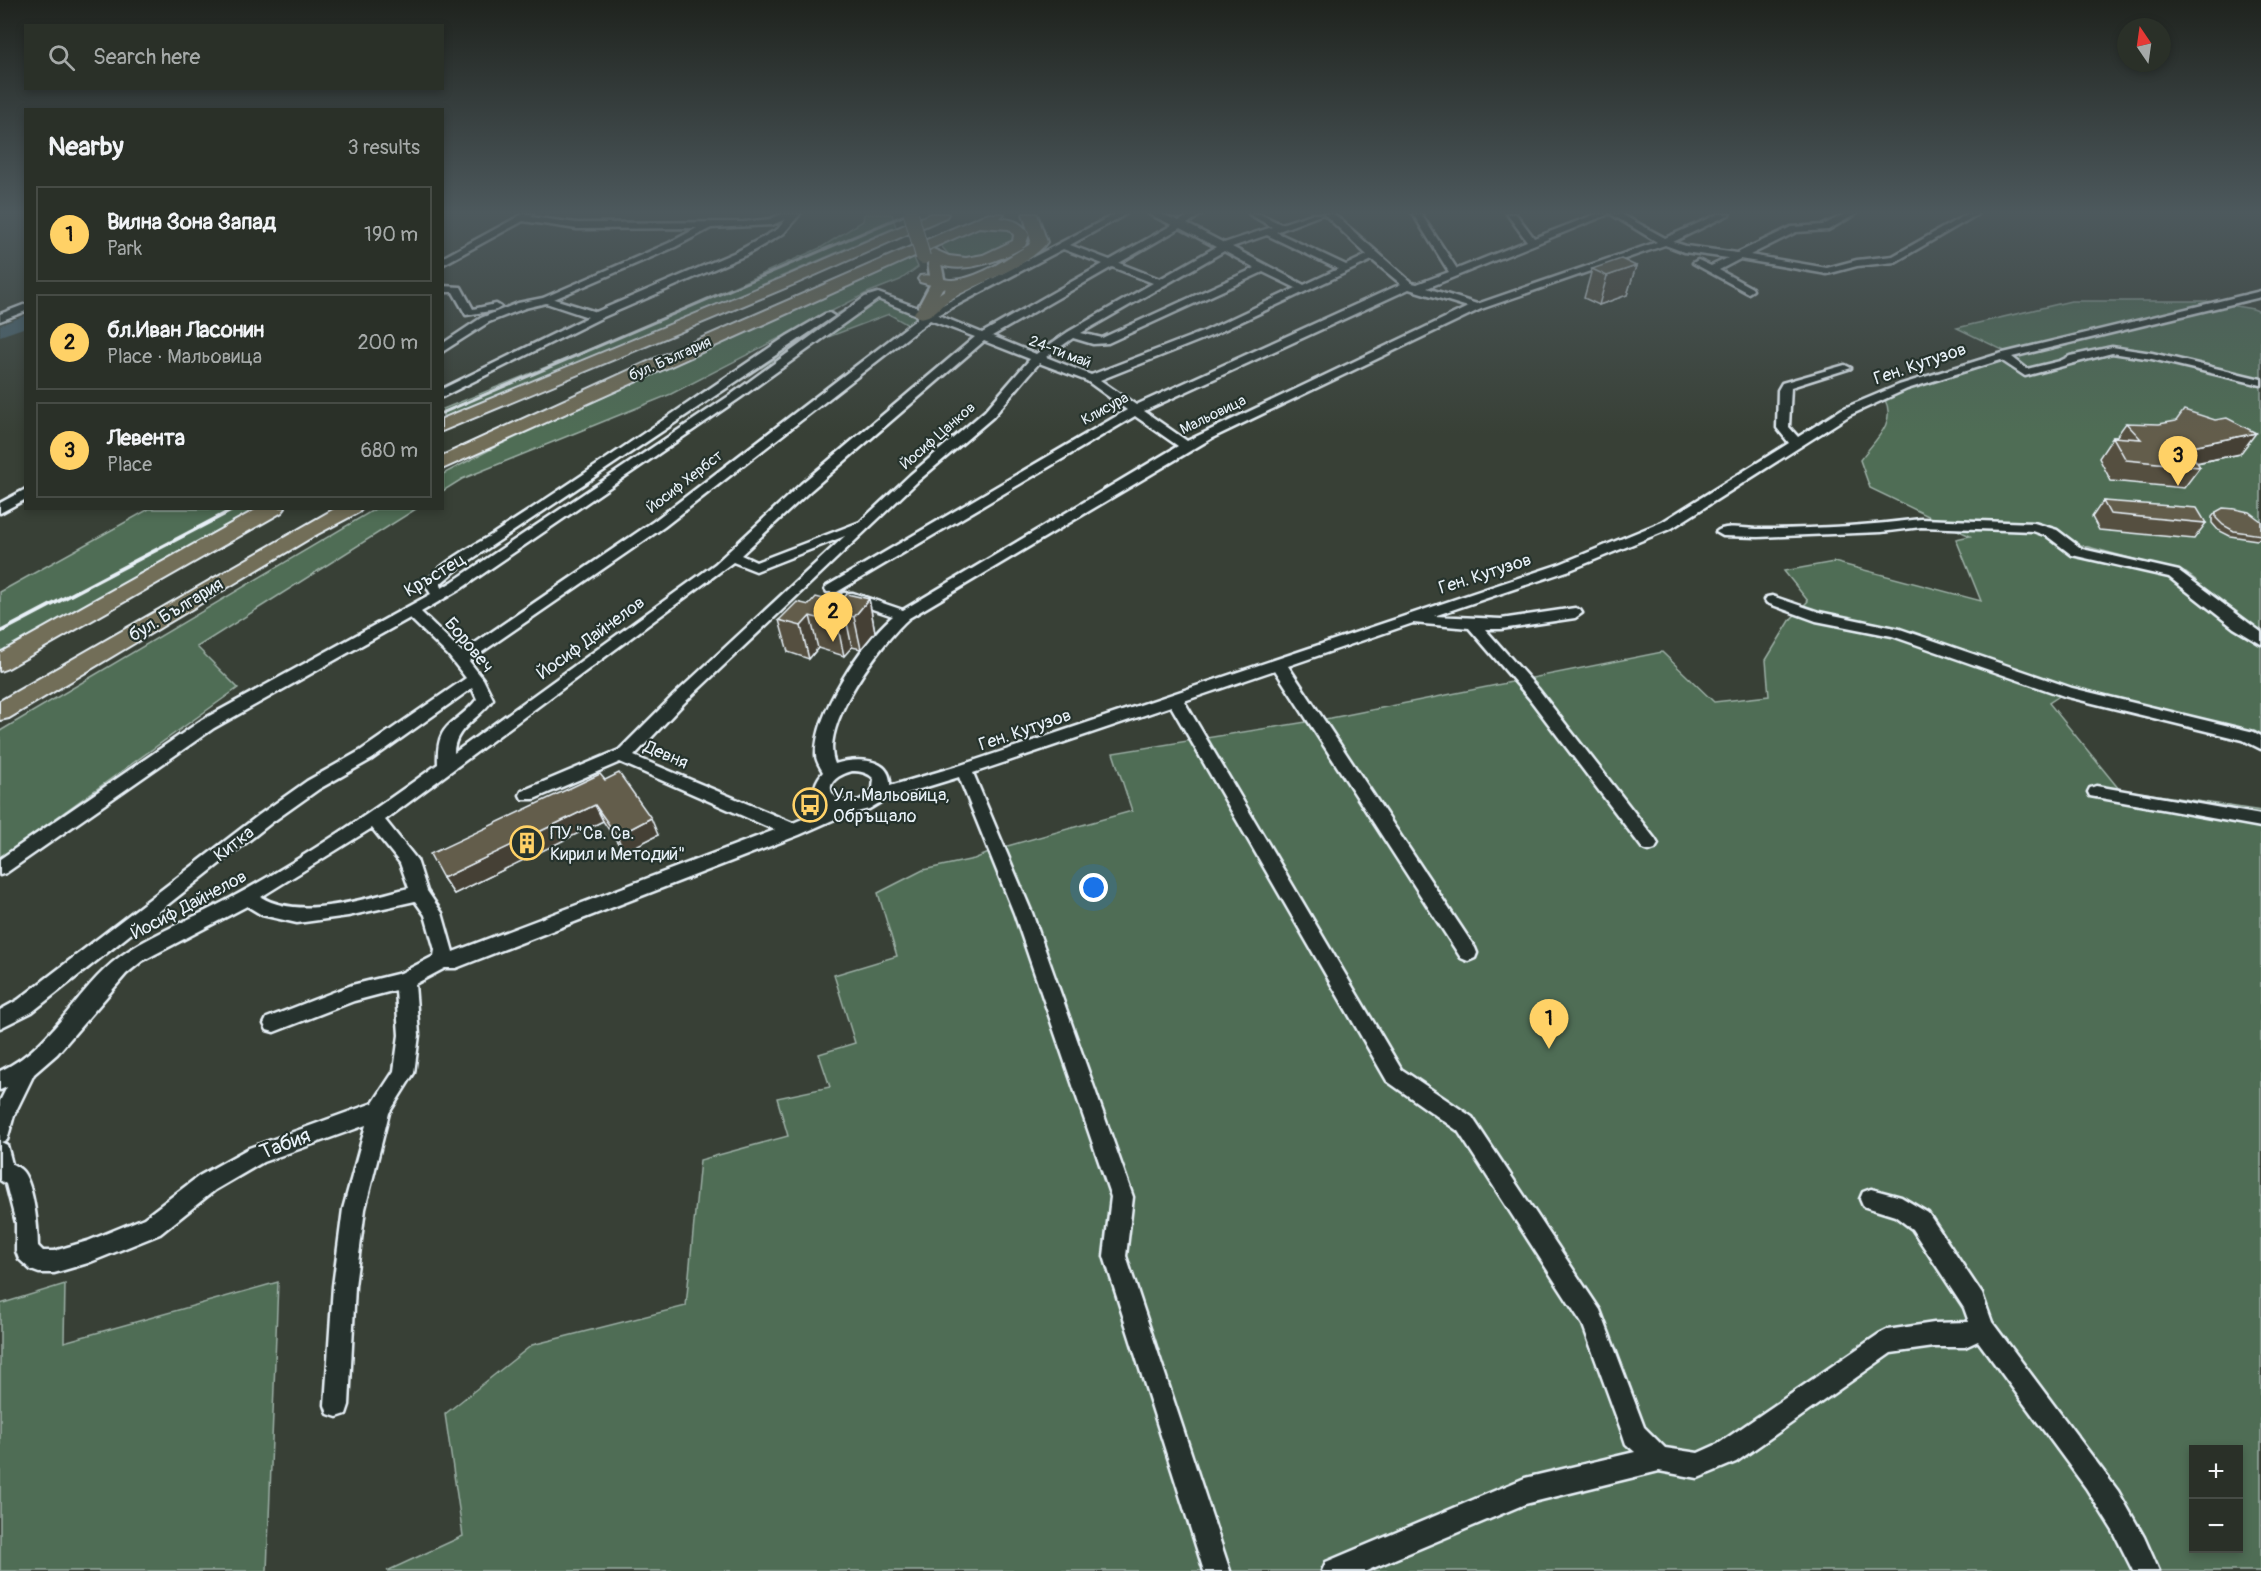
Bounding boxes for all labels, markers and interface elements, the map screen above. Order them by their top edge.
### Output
north arrow [2117,18,2171,72]
search box [24,24,444,90]
icon: search [45,41,78,74]
text: Search here [93,43,200,71]
text: Nearby [48,131,124,163]
text: 3 results [348,135,420,160]
text: Вилна Зона Запад [107,208,276,236]
text: 1 [66,222,73,247]
text: 190 m [364,222,418,247]
text: Park [107,236,142,261]
text: бл.Иван Ласонин [107,316,264,344]
text: 2 [64,330,75,355]
text: 200 m [357,330,418,355]
street label: 24-ти май [1026,331,1094,373]
street label: бул. България [626,332,714,386]
street label: Ген. Кутузов [1871,337,1969,391]
text: Place · Мальовица [107,344,262,369]
street label: Клисура [1078,388,1132,430]
street label: Мальовица [1177,391,1249,439]
street label: Йосиф Цанков [896,398,980,474]
text: Левента [107,424,185,452]
pin: 3 [2158,436,2198,486]
text: 3 [64,438,75,463]
text: 680 m [361,438,418,463]
street label: Йосиф Хербст [643,446,727,518]
text: Place [107,452,152,477]
street label: Кръстец [400,548,470,602]
street label: Ген. Кутузов [1436,548,1534,600]
street label: бул. България [125,573,227,647]
street label: Йосиф Дайнелов [533,591,649,685]
pin: 2 [814,592,852,642]
street label: Боровеч [439,613,499,677]
street label: Ген. Кутузов [976,703,1074,757]
street label: Девня [639,735,692,775]
place label: Ул. Мальовица, Обръщало [833,784,950,828]
bus stop icon: Ул. Мальовица, Обръщало [792,787,828,823]
street label: Китка [209,821,259,867]
place label: ПУ "Св. Св. Кирил и Методий" [550,822,685,866]
building icon: ПУ "Св. Св. Кирил и Методий" [509,825,545,861]
street label: Йосиф Дайнелов [127,865,251,945]
your location [1079,873,1108,902]
pin: 1 [1530,1000,1568,1049]
street label: Табия [256,1122,314,1166]
map controls [2189,1445,2243,1553]
button: + [2189,1445,2243,1499]
button: − [2189,1499,2243,1553]

